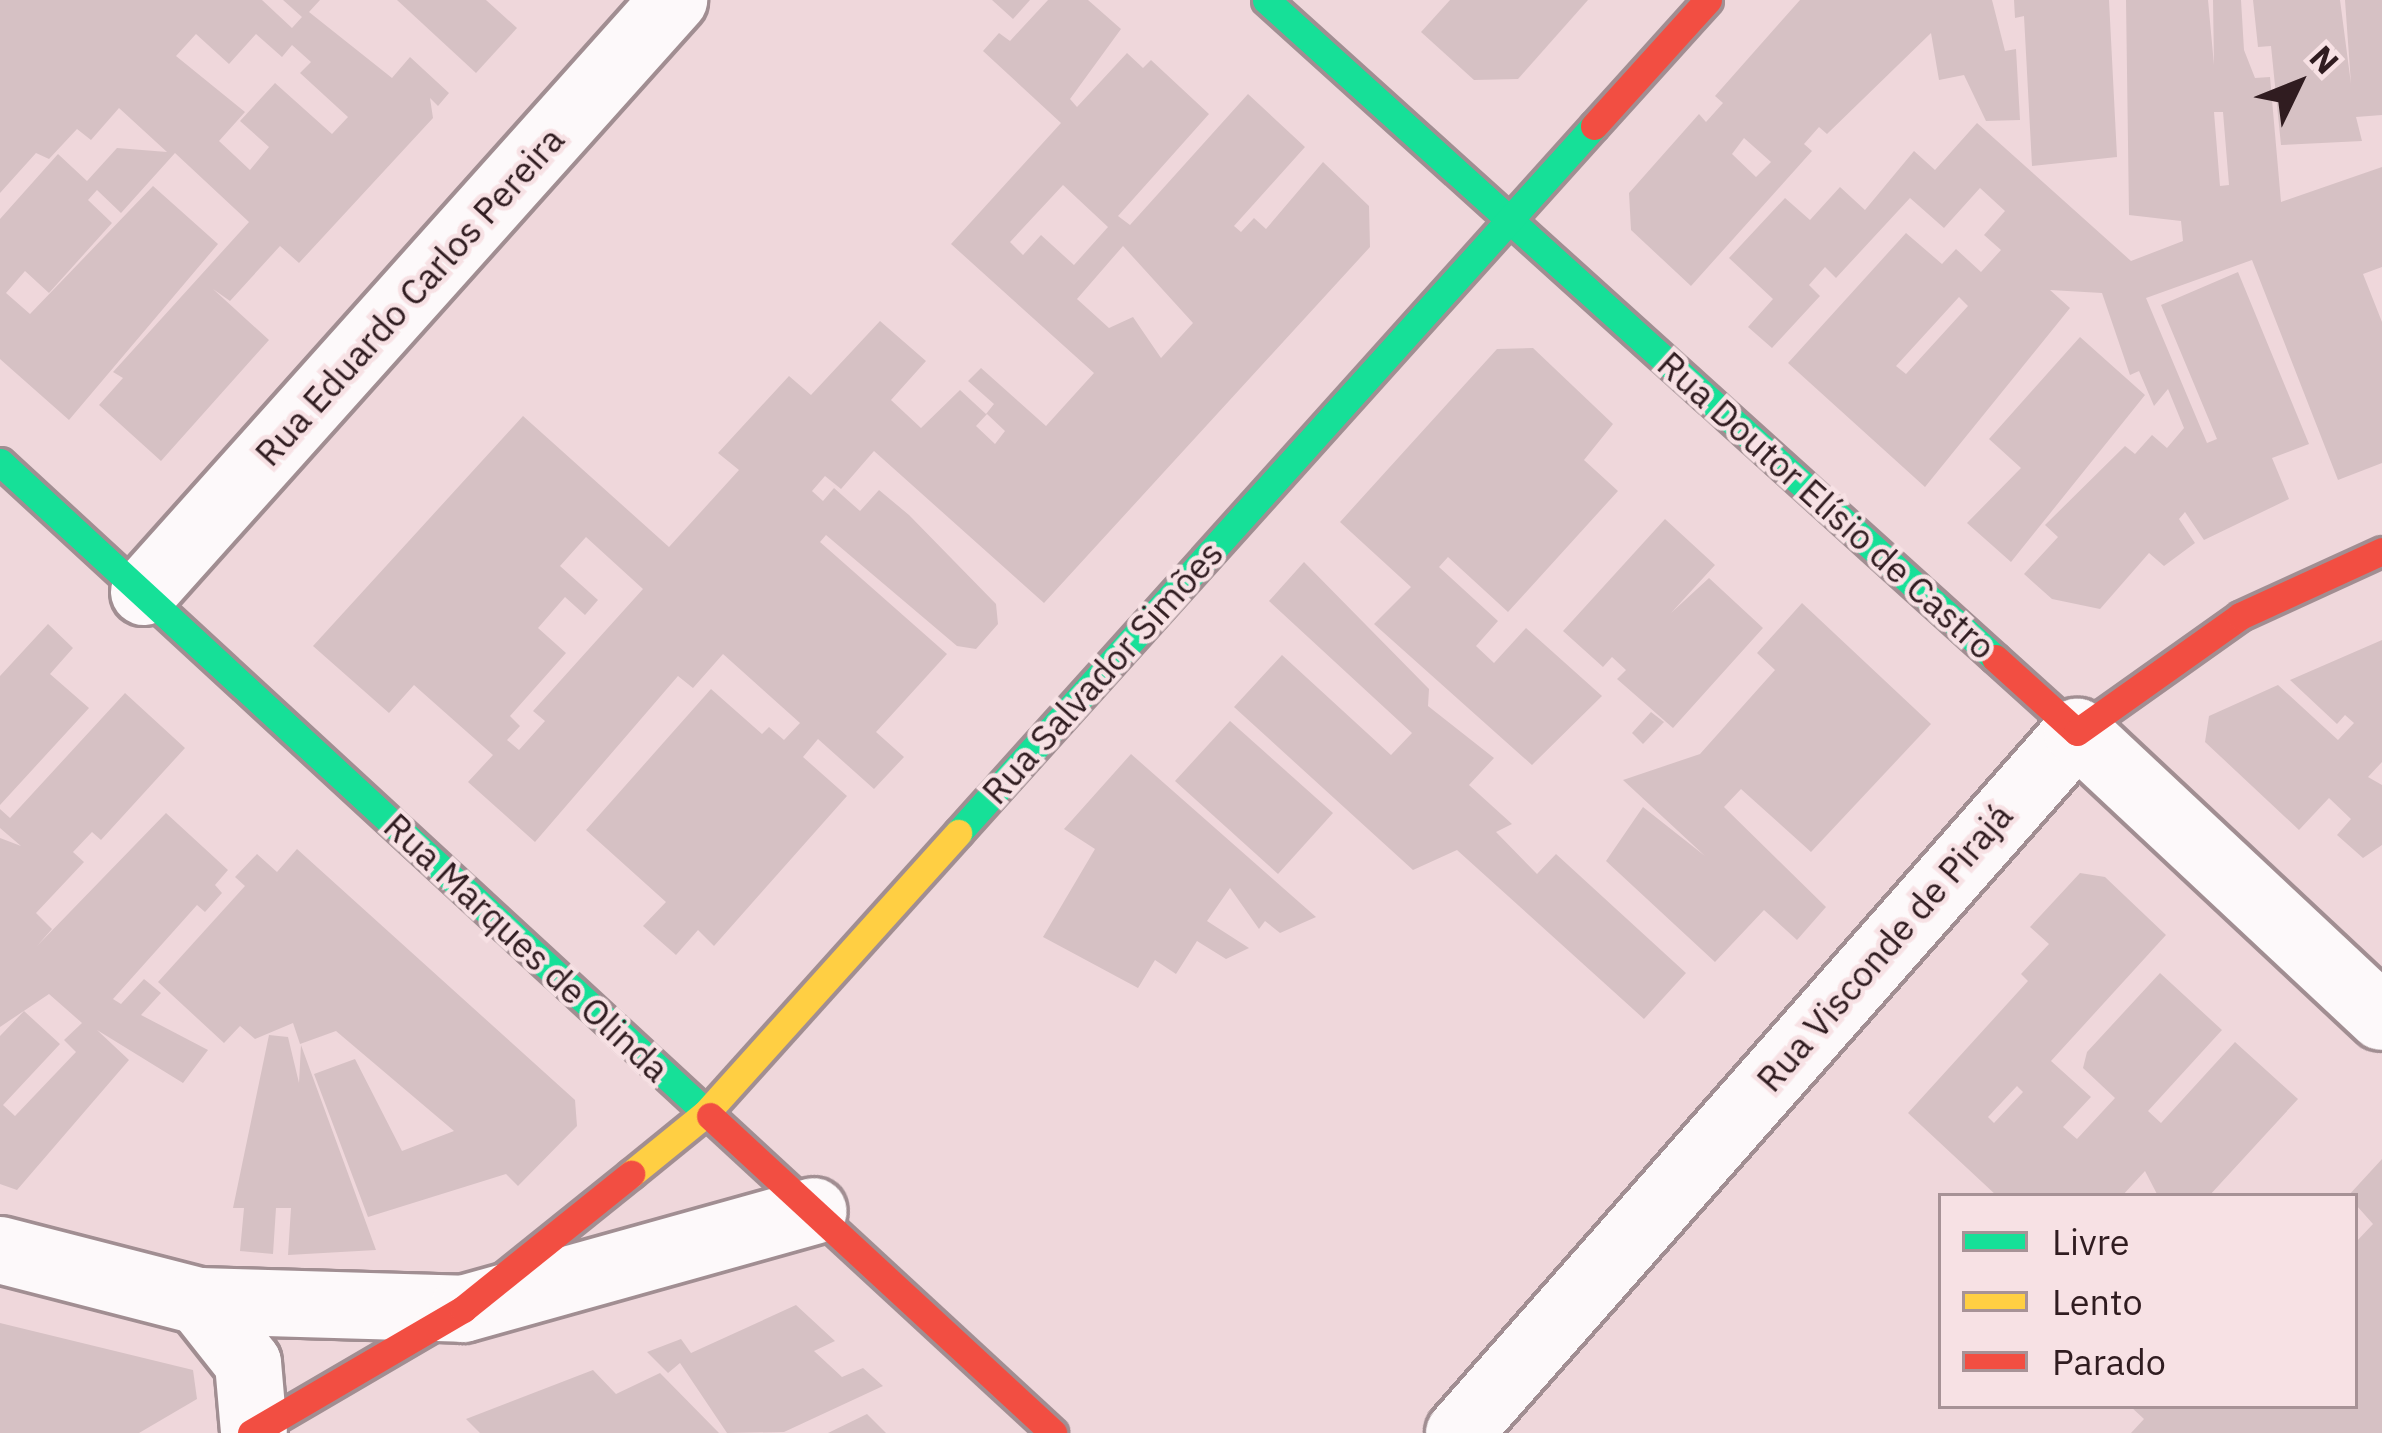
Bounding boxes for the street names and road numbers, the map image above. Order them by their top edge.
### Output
street label: Rua Eduardo Carlos Pereira [246,118,572,474]
street label: Rua Doutor Elísio de Castro [1649,342,2005,668]
street label: Rua Salvador Simões [973,532,1231,812]
street label: Rua Visconde de Pirajá [1747,794,2021,1100]
street label: Rua Marques de Olinda [376,804,678,1090]

